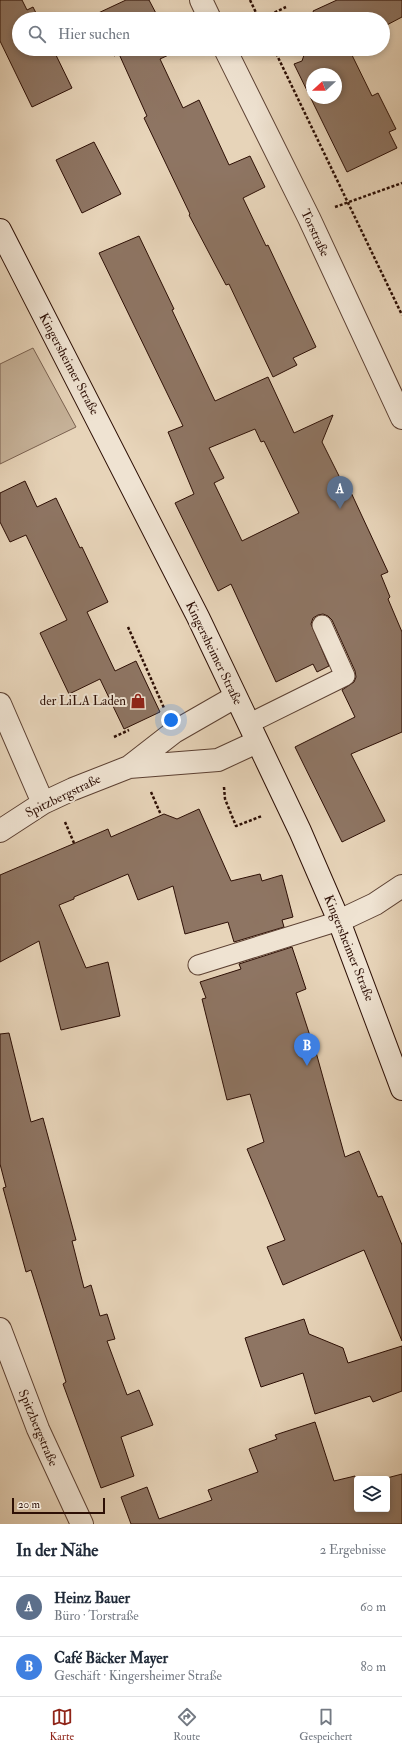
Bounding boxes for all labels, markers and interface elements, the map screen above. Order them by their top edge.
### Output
search box [12,12,390,56]
icon: search [26,23,48,45]
text: Hier suchen [58,25,130,44]
north arrow [306,68,342,104]
street label: Torstraße [297,207,333,260]
street label: Kingersheimer Straße [35,310,103,418]
pin: A [327,476,353,509]
street label: Kingersheimer Straße [182,599,246,708]
shop icon: der LiLA Laden [129,692,147,710]
place label: der LiLA Laden [40,693,126,709]
your location [161,710,181,730]
street label: Spitzbergstraße [23,771,104,822]
street label: Kingersheimer Straße [320,893,378,1004]
pin: B [294,1033,320,1066]
street label: Spitzbergstraße [14,1387,62,1470]
map controls [354,1476,390,1512]
button: layers [354,1476,390,1512]
scale bar [12,1496,105,1515]
text: 20 m [18,1498,40,1511]
text: In der Nähe [16,1540,98,1561]
text: 2 Ergebnisse [320,1542,386,1558]
text: Heinz Bauer [54,1589,130,1608]
text: A [25,1599,33,1615]
text: 60 m [360,1599,386,1615]
text: Büro · Torstraße [54,1608,139,1624]
text: Café Bäcker Mayer [54,1649,168,1668]
text: B [25,1659,33,1675]
text: 80 m [360,1659,386,1675]
text: Geschäft · Kingersheimer Straße [54,1668,222,1684]
tab: Karte [50,1706,74,1743]
tab: Route [173,1706,200,1743]
tab: Gespeichert [299,1706,352,1743]

